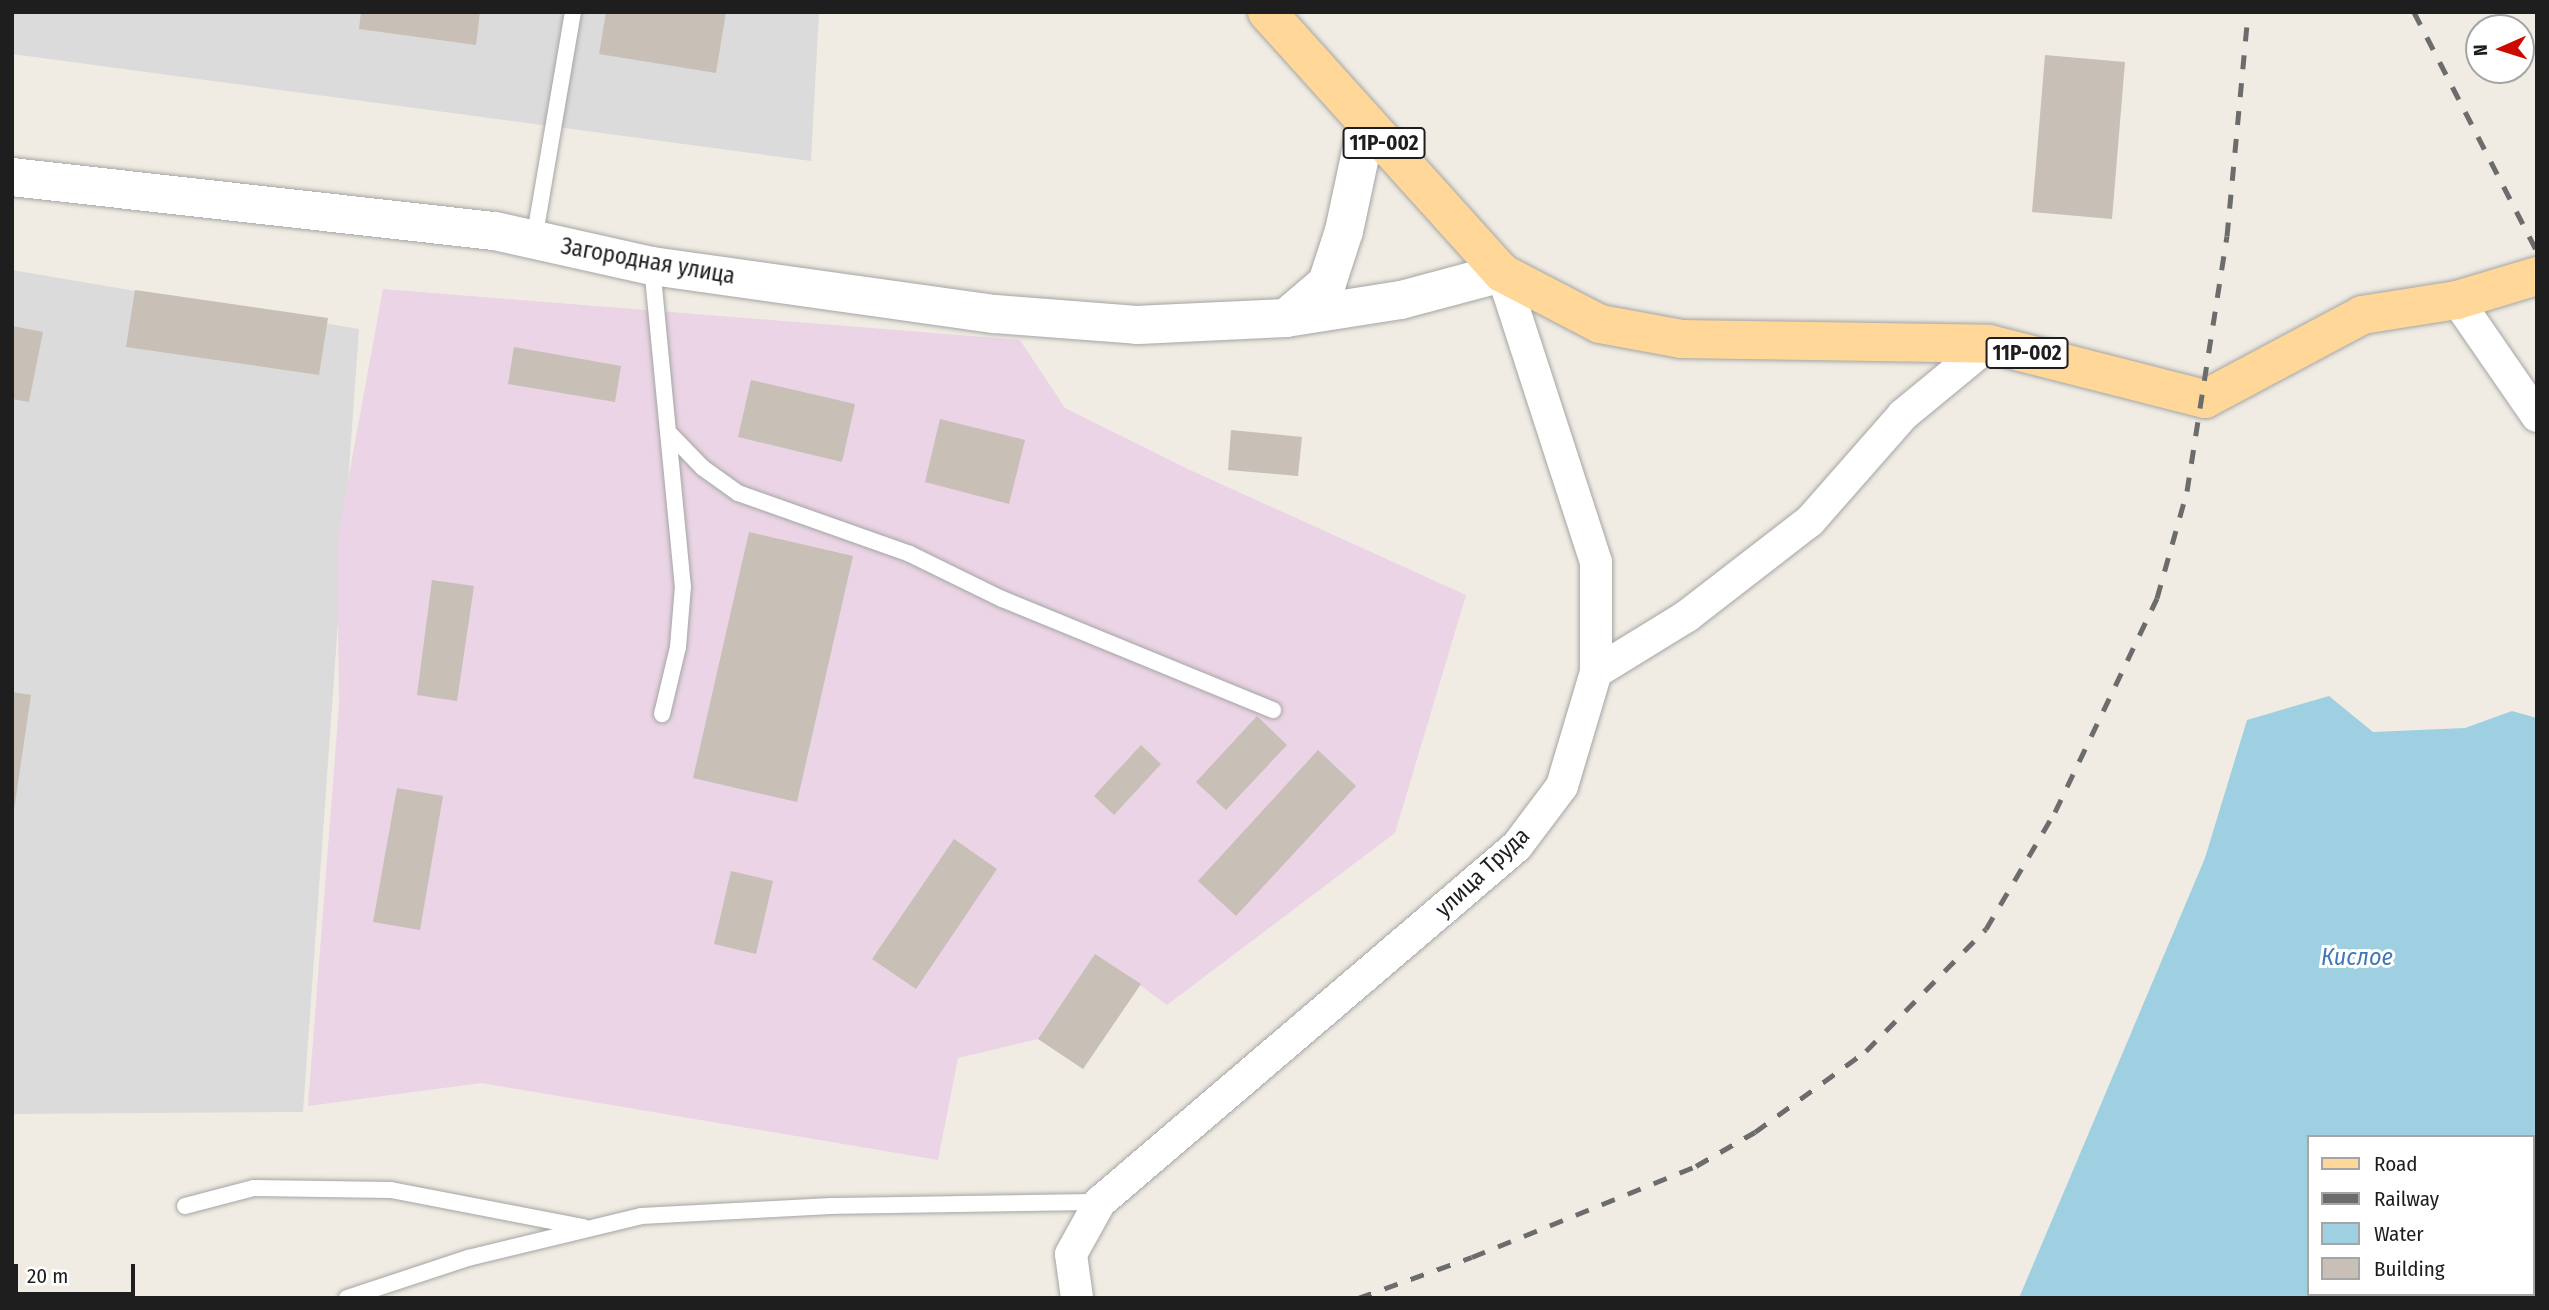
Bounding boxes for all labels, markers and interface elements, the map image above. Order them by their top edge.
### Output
north arrow [2465,14,2535,84]
text: N [2469,44,2492,56]
road number: 11Р-002 [1342,125,1426,160]
street label: Загородная улица [559,232,737,290]
road number: 11Р-002 [1985,336,2069,370]
street label: улица Труда [1429,821,1535,923]
water label: Кислое [2321,944,2393,972]
legend [2308,1135,2535,1296]
text: Road [2374,1151,2418,1177]
text: Railway [2374,1186,2439,1212]
text: Water [2374,1221,2424,1247]
scale bar [18,1250,138,1294]
text: Building [2374,1256,2445,1282]
text: 20 m [27,1263,68,1289]

